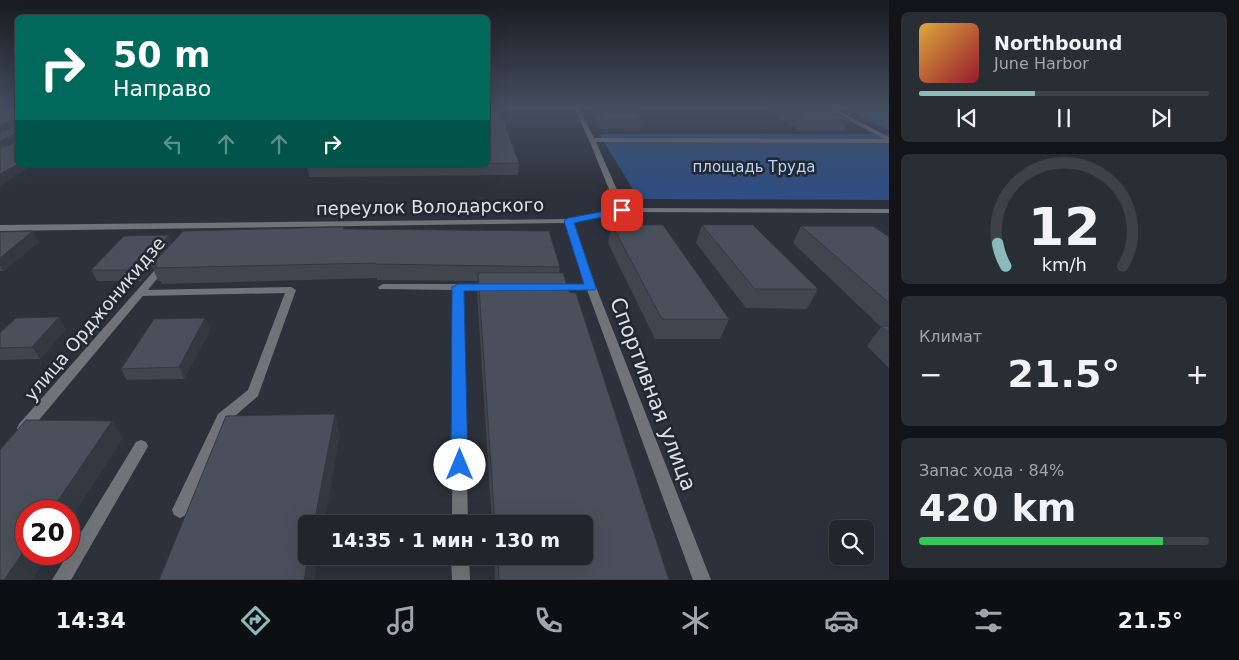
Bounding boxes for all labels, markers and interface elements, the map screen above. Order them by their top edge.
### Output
text: Northbound [994,32,1122,54]
icon: right [30,35,95,100]
text: 50 m [113,35,210,75]
text: June Harbor [994,54,1089,73]
text: Направо [113,76,211,101]
icon: previous [953,104,981,132]
icon: pause [1050,104,1078,132]
icon: next [1147,104,1175,132]
icon: left [159,130,187,158]
icon: ahead [212,130,240,158]
icon: ahead [265,130,293,158]
icon: right [318,130,346,158]
park label: площадь Труда [693,158,816,176]
pin [601,189,643,231]
street label: переулок Володарского [316,194,544,219]
icon: arrive [608,196,636,224]
text: 12 [1028,197,1100,257]
street label: улица Орджоникидзе [20,233,169,405]
text: km/h [1041,254,1087,275]
street label: Спортивная улица [605,294,701,494]
text: Климат [919,327,982,346]
text: 21.5° [1008,352,1120,396]
text: − [919,358,942,391]
text: + [1186,358,1209,391]
position arrow [433,438,485,490]
text: Запас хода · 84% [919,461,1064,480]
text: 420 km [919,486,1076,530]
speed limit sign: 20 [15,500,80,565]
map controls [829,520,874,565]
button: search [829,520,874,565]
text: 14:35 · 1 мин · 130 m [331,529,560,551]
icon: directions [238,603,273,638]
icon: music [384,603,419,638]
icon: phone [531,603,566,638]
icon: climate [678,603,713,638]
icon: car [824,603,859,638]
icon: filters [971,603,1006,638]
text: 14:34 [56,608,126,633]
text: 21.5° [1118,608,1183,633]

